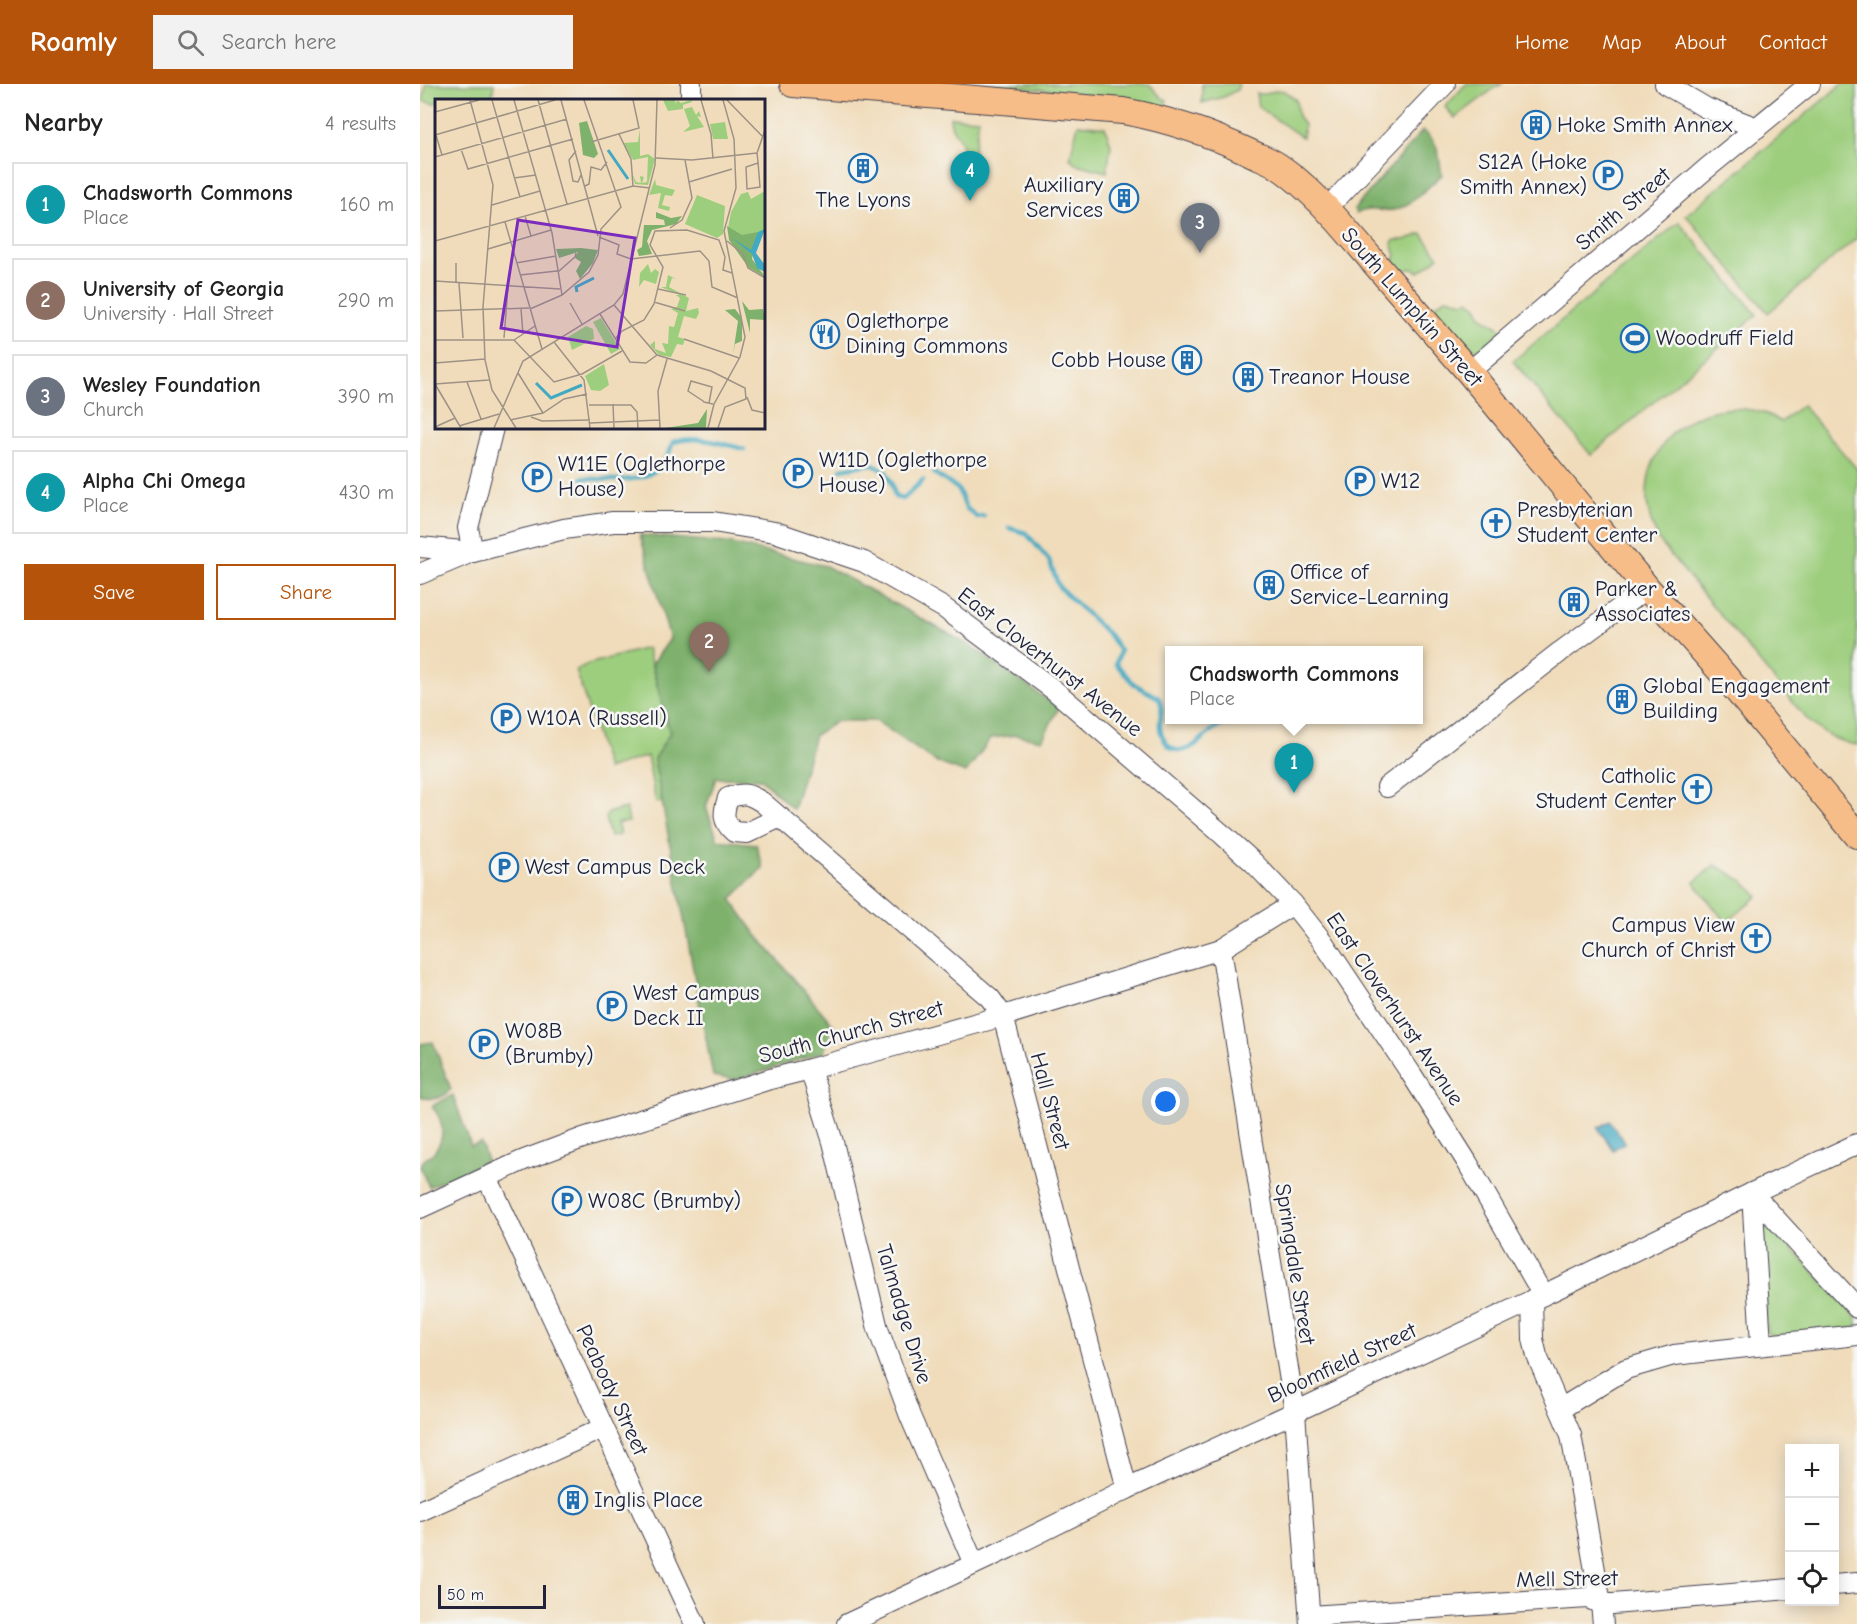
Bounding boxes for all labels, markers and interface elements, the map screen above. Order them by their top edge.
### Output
search box [153,15,573,69]
text: Roamly [30,26,117,58]
icon: search [174,26,207,59]
text: Search here [222,29,336,55]
text: Home [1515,30,1569,54]
text: Map [1602,30,1642,54]
text: About [1675,30,1726,54]
text: Contact [1759,30,1827,54]
inset map [435,99,765,429]
text: Nearby [24,108,103,138]
building icon: Hoke Smith Annex [1520,109,1552,141]
text: 4 results [325,112,396,135]
place label: Hoke Smith Annex [1557,112,1733,138]
place label: S12A (Hoke Smith Annex) [1460,149,1587,200]
building icon: The Lyons [847,152,879,184]
pin: 4 [950,152,990,201]
parking icon: S12A (Hoke Smith Annex) [1592,159,1624,191]
street label: Smith Street [1570,161,1676,256]
place label: Auxiliary Services [1024,172,1103,223]
text: Chadsworth Commons [83,180,293,206]
building icon: Auxiliary Services [1108,182,1140,214]
place label: The Lyons [815,187,911,213]
text: 1 [42,193,49,216]
text: 160 m [340,193,394,216]
pin: 3 [1180,204,1220,253]
text: Place [83,206,129,229]
street label: South Lumpkin Street [1336,222,1489,392]
text: University of Georgia [83,276,284,302]
text: 2 [41,289,50,312]
text: 290 m [338,289,394,312]
text: University · Hall Street [83,302,273,325]
place label: Oglethorpe Dining Commons [846,308,1008,359]
restaurant icon: Oglethorpe Dining Commons [809,318,841,350]
sports icon: Woodruff Field [1619,322,1651,354]
place label: Woodruff Field [1656,325,1794,351]
building icon: Cobb House [1171,344,1203,376]
place label: Cobb House [1051,347,1166,373]
building icon: Treanor House [1232,361,1264,393]
place label: Treanor House [1269,364,1410,390]
text: Wesley Foundation [83,372,261,398]
text: 3 [41,385,50,408]
text: 390 m [338,385,394,408]
text: Church [83,398,144,421]
place label: W11D (Oglethorpe House) [819,447,987,498]
place label: W11E (Oglethorpe House) [558,451,726,502]
parking icon: W11D (Oglethorpe House) [782,457,814,489]
parking icon: W11E (Oglethorpe House) [521,461,553,493]
parking icon: W12 [1344,465,1376,497]
text: Alpha Chi Omega [83,468,246,494]
place label: W12 [1381,468,1420,494]
text: 4 [41,481,50,504]
text: 430 m [339,481,394,504]
text: Place [83,494,129,517]
place label: Presbyterian Student Center [1517,497,1658,548]
church icon: Presbyterian Student Center [1480,507,1512,539]
place label: Office of Service-Learning [1290,559,1449,610]
button: Save [24,564,204,620]
button: Share [216,564,396,620]
building icon: Office of Service-Learning [1253,569,1285,601]
place label: Parker & Associates [1595,576,1690,627]
street label: East Cloverhurst Avenue [952,582,1148,742]
building icon: Parker & Associates [1558,586,1590,618]
pin: 2 [690,622,728,672]
popup [1165,646,1423,724]
text: Chadsworth Commons [1189,661,1399,687]
place label: Global Engagement Building [1643,673,1830,724]
building icon: Global Engagement Building [1606,683,1638,715]
text: Place [1189,687,1235,710]
parking icon: W10A (Russell) [490,702,522,734]
place label: W10A (Russell) [527,705,667,731]
pin: 1 [1274,744,1314,793]
place label: Catholic Student Center [1536,763,1676,814]
church icon: Catholic Student Center [1681,773,1713,805]
parking icon: West Campus Deck [488,851,520,883]
place label: West Campus Deck [525,854,705,880]
street label: East Cloverhurst Avenue [1321,908,1469,1110]
place label: Campus View Church of Christ [1581,912,1736,963]
church icon: Campus View Church of Christ [1740,922,1772,954]
place label: West Campus Deck II [633,980,760,1031]
parking icon: West Campus Deck II [596,990,628,1022]
street label: South Church Street [756,995,947,1069]
place label: W08B (Brumby) [505,1018,594,1069]
parking icon: W08B (Brumby) [468,1028,500,1060]
street label: Hall Street [1025,1050,1076,1153]
your location [1151,1087,1180,1116]
street label: Springdale Street [1269,1182,1321,1347]
parking icon: W08C (Brumby) [551,1185,583,1217]
place label: W08C (Brumby) [588,1188,741,1214]
street label: Talmadge Drive [870,1241,938,1387]
street label: Bloomfield Street [1264,1317,1421,1409]
street label: Peabody Street [570,1321,654,1460]
map controls [1785,1444,1839,1606]
button: + [1785,1444,1839,1498]
building icon: Inglis Place [557,1484,589,1516]
place label: Inglis Place [594,1487,703,1513]
button: − [1785,1498,1839,1552]
button: locate [1785,1552,1839,1606]
street label: Mell Street [1516,1565,1619,1593]
scale bar [438,1582,546,1610]
text: 50 m [447,1586,484,1604]

